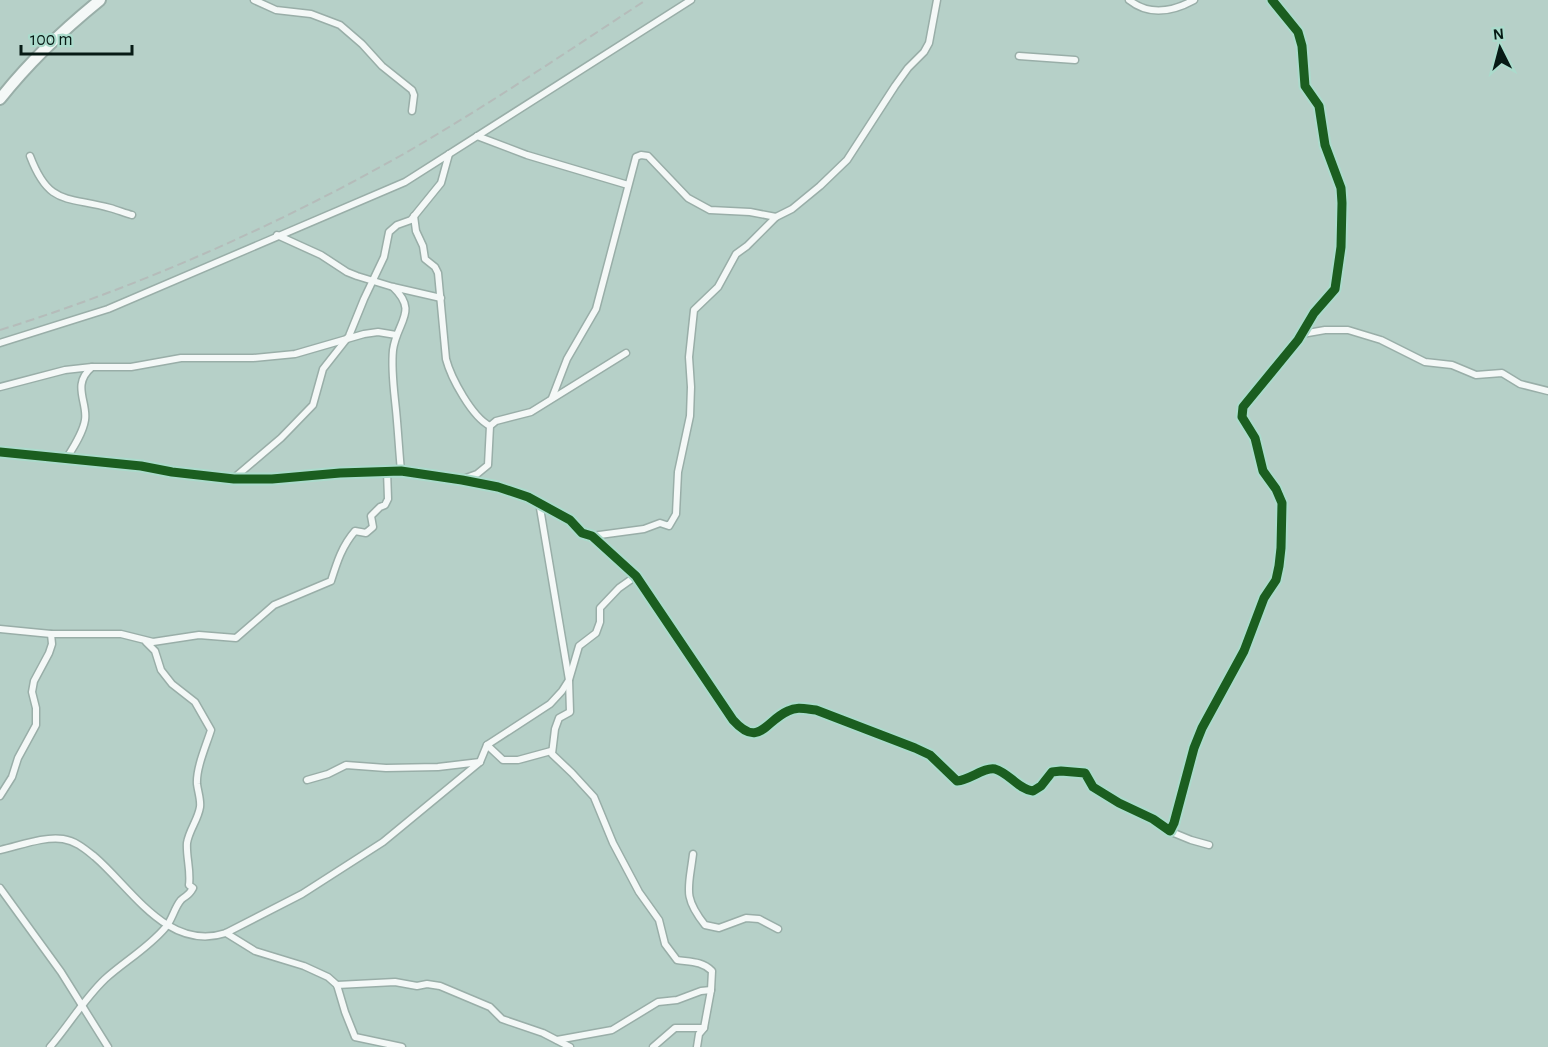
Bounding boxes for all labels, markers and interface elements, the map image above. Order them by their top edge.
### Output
scale bar [21,18,132,56]
north arrow [1470,18,1530,78]
text: N [1492,26,1505,43]
text: 100 m [30,31,73,49]

